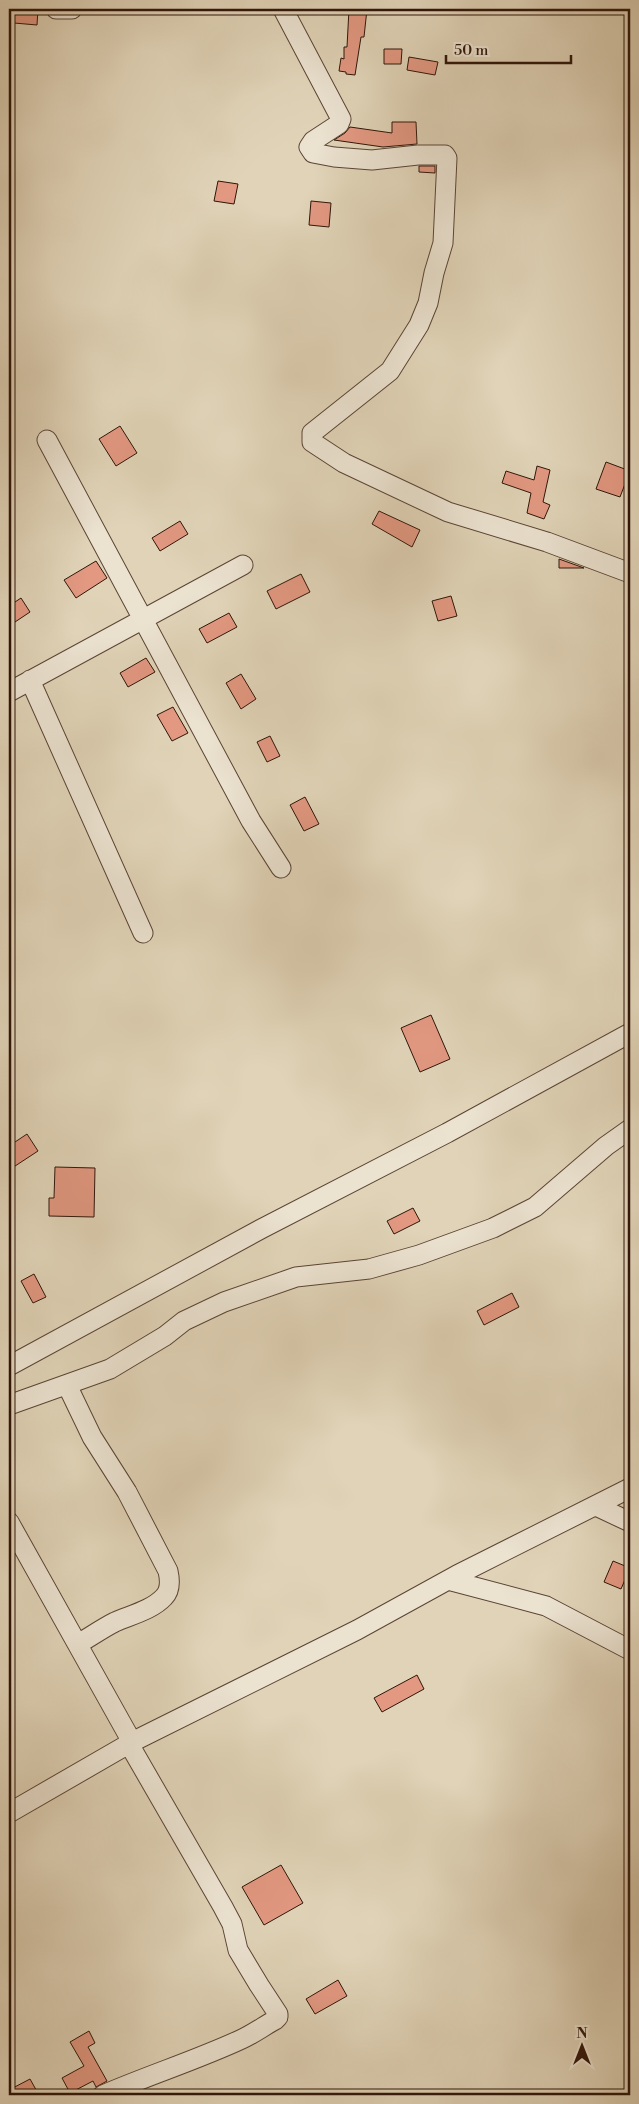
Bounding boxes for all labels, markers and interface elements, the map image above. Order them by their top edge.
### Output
scale bar [446,32,572,64]
text: 50 m [454,41,488,60]
north arrow [556,2022,606,2072]
text: N [576,2025,588,2043]

